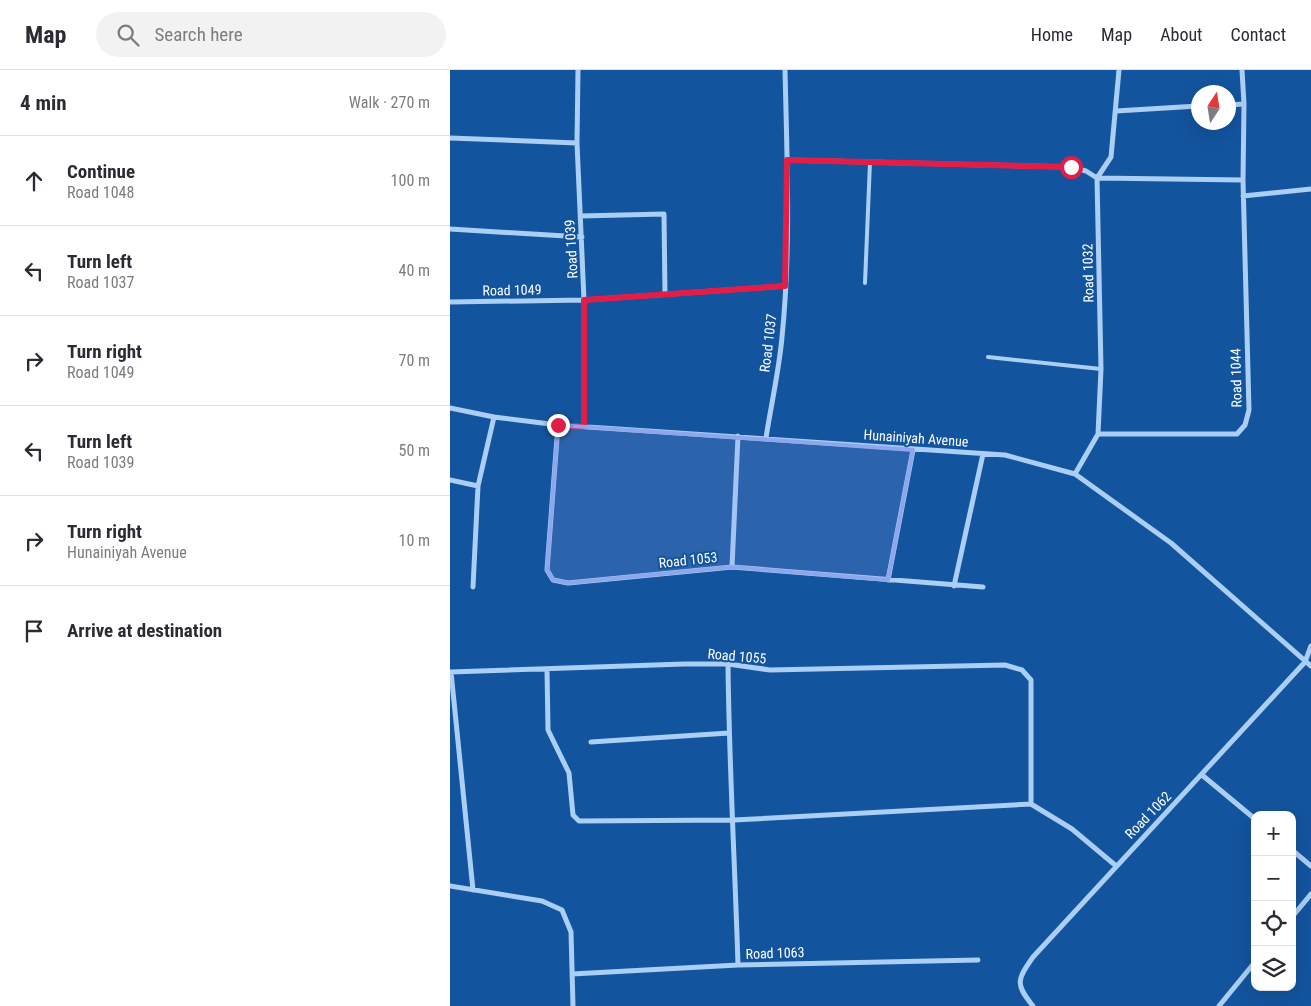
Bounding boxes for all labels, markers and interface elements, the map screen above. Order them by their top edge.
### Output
search box [96,12,446,57]
text: Map [25,21,66,49]
icon: search [114,21,142,49]
text: Search here [154,23,243,46]
text: Home [1031,24,1073,45]
text: Map [1101,24,1132,45]
text: About [1160,24,1202,45]
text: Contact [1230,24,1286,45]
north arrow [1191,85,1236,130]
text: 4 min [20,91,67,115]
text: Walk · 270 m [349,93,430,112]
route start [1060,156,1083,179]
text: Continue [67,160,135,183]
icon: ahead [20,167,48,195]
text: 100 m [391,171,430,190]
text: Road 1048 [67,183,134,202]
street label: Road 1039 [561,219,581,279]
street label: Road 1032 [1079,243,1097,303]
text: Turn left [67,250,132,273]
icon: left [20,257,48,285]
text: 40 m [398,261,430,280]
text: Road 1037 [67,273,134,292]
street label: Road 1049 [482,281,542,299]
street label: Road 1037 [756,313,780,373]
text: Turn right [67,340,142,363]
icon: right [20,347,48,375]
street label: Road 1044 [1227,348,1245,408]
text: 70 m [398,351,430,370]
text: Road 1049 [67,363,134,382]
route end [547,414,570,437]
street label: Hunainiyah Avenue [863,426,969,450]
text: Turn left [67,430,132,453]
icon: left [20,437,48,465]
text: 50 m [398,441,430,460]
text: Road 1039 [67,453,134,472]
text: Turn right [67,520,142,543]
icon: right [20,527,48,555]
text: 10 m [398,531,430,550]
text: Hunainiyah Avenue [67,543,187,562]
street label: Road 1053 [658,549,718,571]
icon: arrive [20,617,48,645]
text: Arrive at destination [67,619,222,642]
street label: Road 1055 [707,645,767,667]
street label: Road 1062 [1122,788,1174,842]
map controls [1251,811,1296,991]
button: + [1251,811,1296,856]
button: − [1251,856,1296,901]
button: locate [1251,901,1296,946]
street label: Road 1063 [745,944,805,962]
button: layers [1251,946,1296,991]

